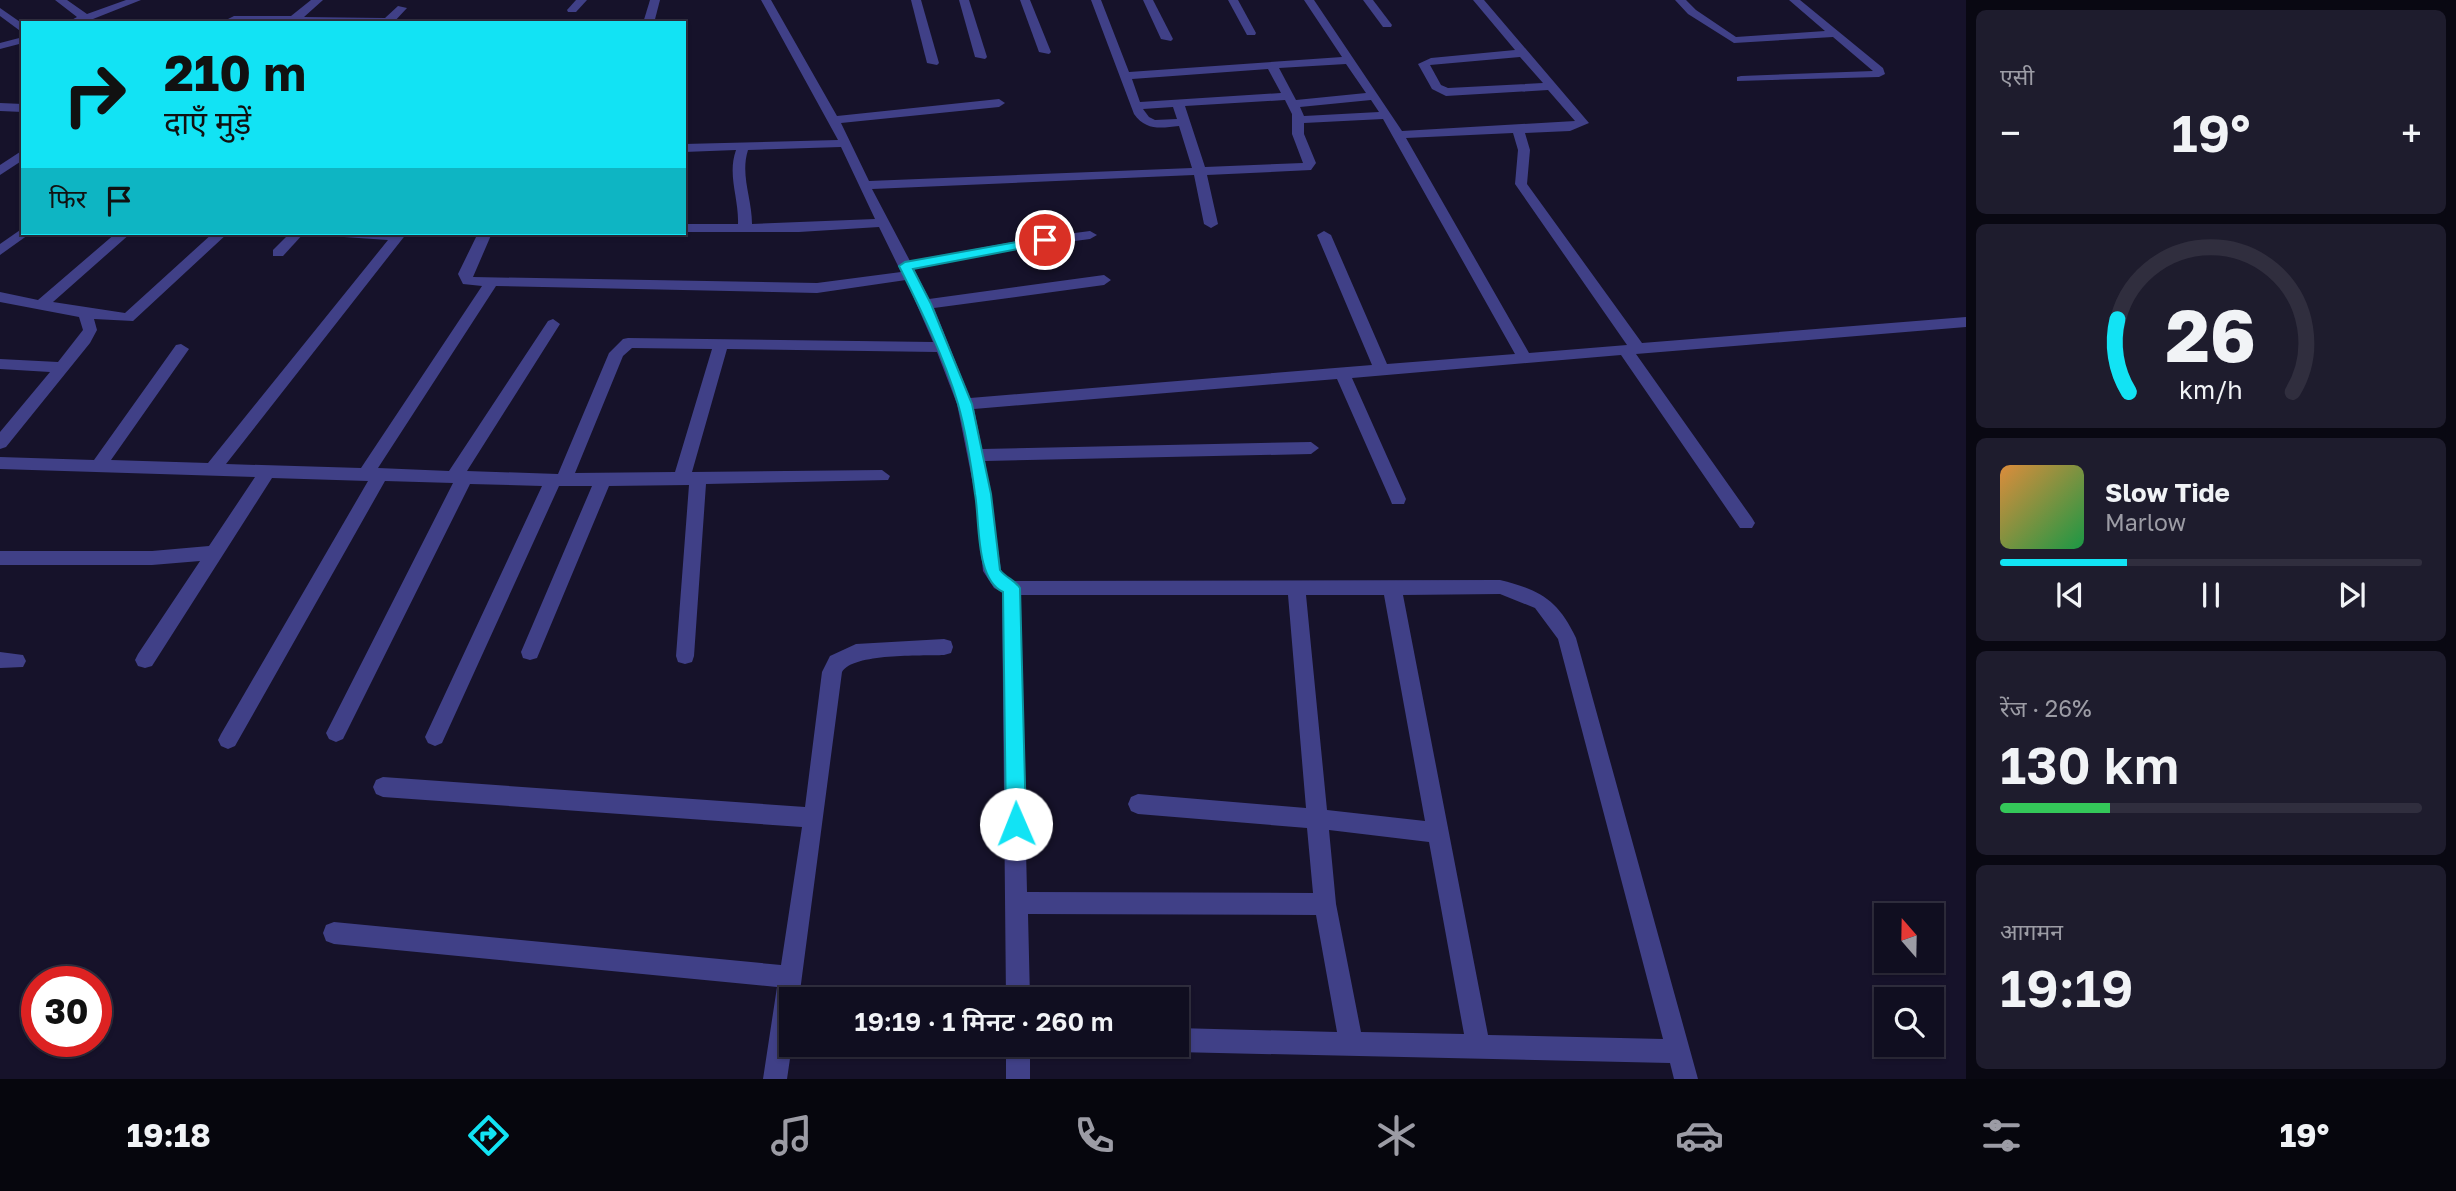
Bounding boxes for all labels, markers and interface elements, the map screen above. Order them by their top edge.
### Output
text: 210 m [164,43,306,102]
icon: right [49,49,140,140]
text: एसी [2000,62,2034,90]
text: 19° [2172,101,2250,163]
text: दाएँ मुड़ें [164,103,251,141]
text: − [2000,110,2021,155]
text: + [2401,110,2422,155]
icon: arrive [100,182,138,220]
text: फिर [49,183,86,214]
pin [1015,210,1075,270]
icon: arrive [1026,221,1064,259]
text: 26 [2166,291,2256,378]
text: km/h [2179,373,2243,404]
text: Slow Tide [2105,477,2230,508]
text: Marlow [2105,508,2186,536]
icon: previous [2051,576,2089,614]
icon: pause [2192,576,2230,614]
icon: next [2333,576,2371,614]
text: रेंज · 26% [2000,694,2091,722]
text: 130 km [2000,733,2179,795]
position arrow [979,787,1053,861]
north arrow [1874,903,1944,973]
map controls [1874,903,1944,1057]
text: आगमन [2000,917,2063,945]
text: 19:19 [2000,956,2133,1018]
speed limit sign: 30 [21,966,112,1057]
button: search [1874,987,1944,1057]
text: 19:19 · 1 मिनट · 260 m [855,1006,1113,1037]
icon: directions [464,1111,513,1160]
icon: music [767,1111,816,1160]
icon: phone [1070,1111,1119,1160]
icon: climate [1372,1111,1421,1160]
icon: car [1675,1111,1724,1160]
icon: filters [1977,1111,2026,1160]
text: 19:18 [127,1116,211,1154]
text: 19° [2280,1116,2329,1154]

